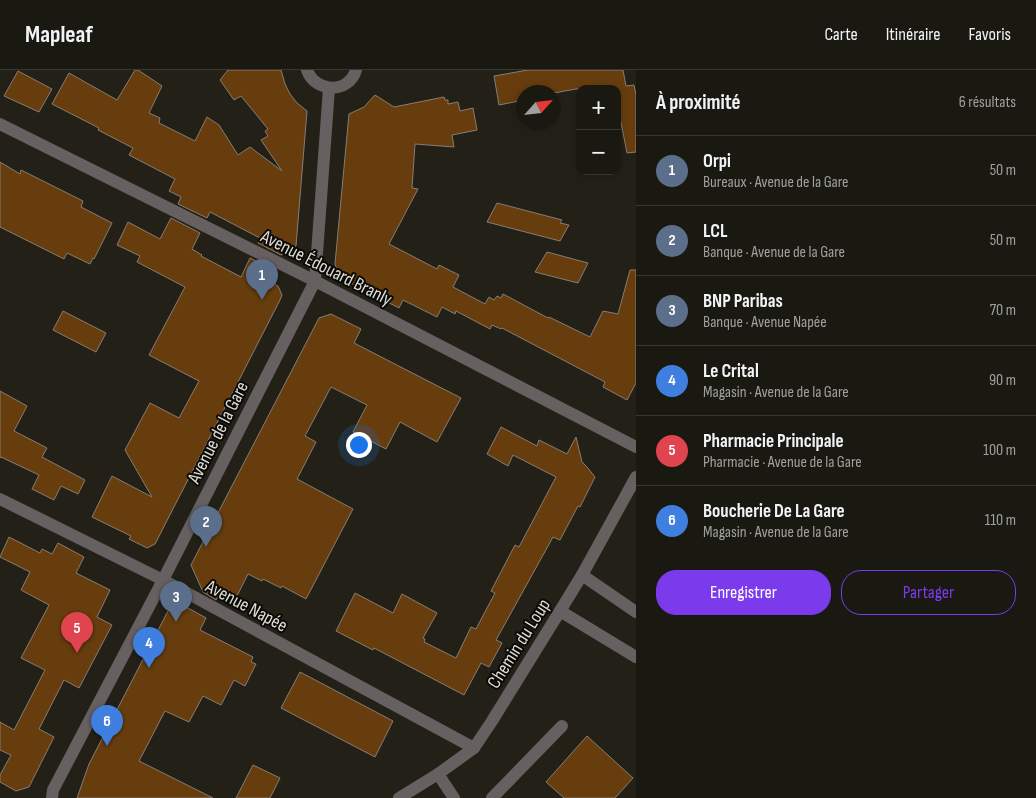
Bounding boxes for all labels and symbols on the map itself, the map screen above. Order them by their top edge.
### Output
north arrow [516,85,561,130]
street label: Avenue Édouard Branly [256,225,396,312]
pin: 1 [246,259,278,300]
street label: Avenue de la Gare [182,378,254,488]
your location [346,432,372,458]
pin: 2 [190,506,222,547]
street label: Avenue Napée [200,575,291,638]
pin: 3 [160,581,192,622]
street label: Chemin du Loup [483,595,556,693]
pin: 5 [61,612,93,653]
pin: 4 [133,627,165,668]
pin: 6 [91,705,123,746]

